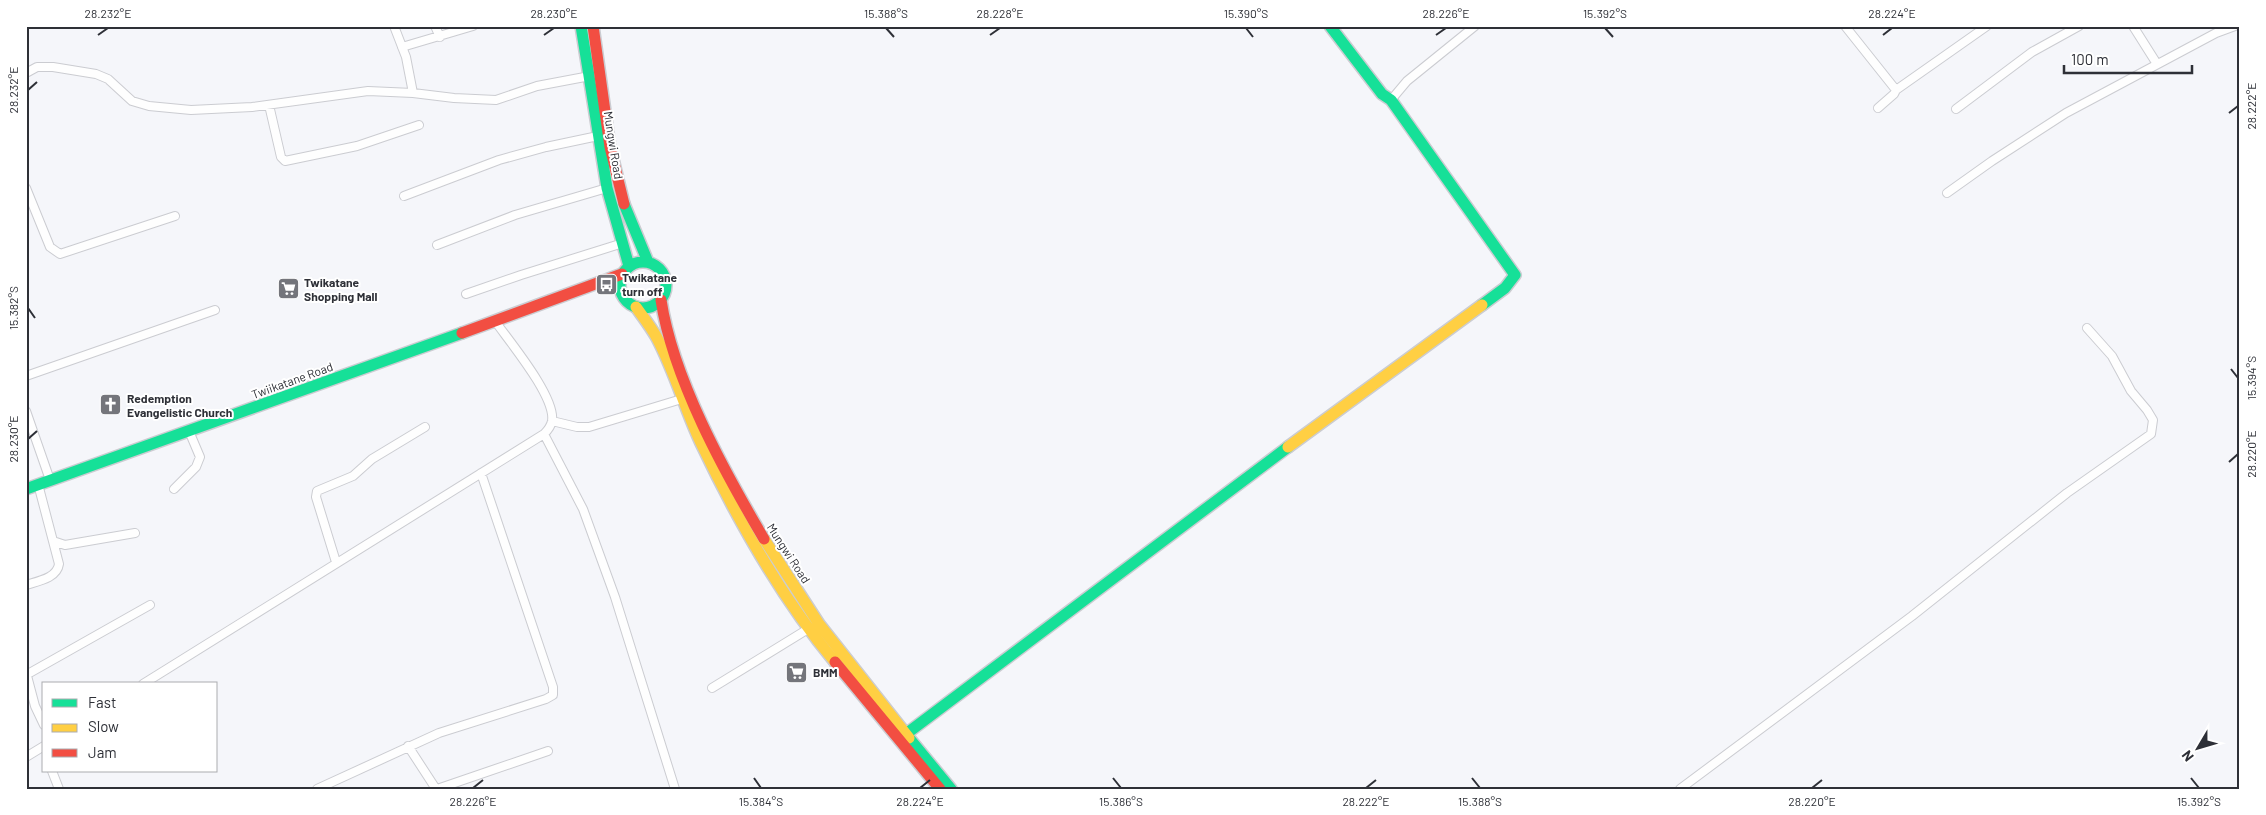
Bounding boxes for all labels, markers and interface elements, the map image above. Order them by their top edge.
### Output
text: 28.232°E [85,6,131,20]
text: 28.230°E [530,6,578,20]
text: 15.388°S [864,6,908,20]
text: 28.228°E [977,6,1023,20]
text: 15.390°S [1224,6,1268,20]
text: 28.226°E [1423,6,1469,20]
text: 15.392°S [1583,6,1627,20]
text: 28.224°E [1868,6,1916,20]
scale bar [2064,42,2191,74]
text: 100 m [2071,50,2109,68]
text: 28.232°E [6,67,20,113]
text: 28.222°E [2244,82,2258,130]
street label: Mungwi Road [602,110,626,180]
place label: Twikatane turn off [622,270,678,298]
bus stop icon: Twikatane turn off [594,272,618,296]
place label: Twikatane Shopping Mall [304,275,378,303]
supermarket icon: Twikatane Shopping Mall [276,277,300,301]
text: 15.382°S [6,286,20,330]
text: 15.394°S [2244,356,2258,400]
street label: Twiikatane Road [249,359,335,401]
place label: Redemption Evangelistic Church [127,391,232,419]
church icon: Redemption Evangelistic Church [99,393,123,417]
text: 28.230°E [6,415,20,463]
text: 28.220°E [2244,430,2258,478]
street label: Mungwi Road [764,520,814,586]
supermarket icon: BMM [785,660,809,684]
place label: BMM [813,665,838,679]
legend [42,682,218,772]
text: Fast [88,693,116,711]
text: Slow [88,717,119,735]
north arrow [2174,722,2224,772]
text: Jam [88,743,117,761]
text: N [2178,747,2197,765]
text: 28.226°E [450,794,496,808]
text: 15.384°S [739,794,783,808]
text: 28.224°E [896,794,944,808]
text: 15.386°S [1099,794,1143,808]
text: 28.222°E [1342,794,1390,808]
text: 15.388°S [1458,794,1502,808]
text: 28.220°E [1788,794,1836,808]
text: 15.392°S [2177,794,2221,808]

